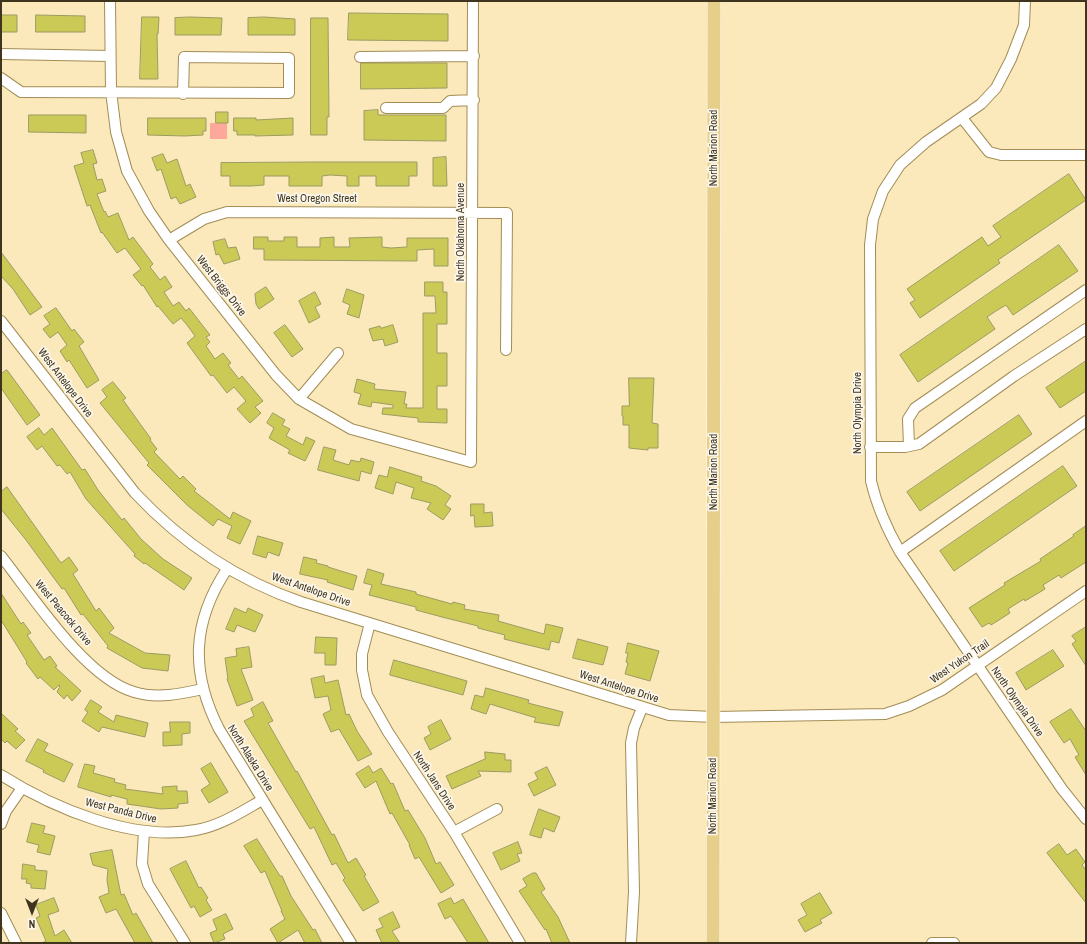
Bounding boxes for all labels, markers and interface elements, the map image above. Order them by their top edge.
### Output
street label: North Marion Road [707,110,721,186]
street label: North Oklahoma Avenue [454,183,468,281]
street label: West Oregon Street [277,192,357,206]
street label: West Briggs Drive [193,253,249,319]
street label: West Antelope Drive [35,346,95,420]
street label: North Olympia Drive [851,372,865,454]
street label: North Marion Road [707,434,721,510]
street label: West Antelope Drive [270,570,352,610]
street label: West Peacock Drive [32,578,94,648]
street label: West Yukon Trail [928,637,992,687]
street label: North Olympia Drive [988,665,1046,739]
street label: West Antelope Drive [578,668,660,706]
street label: North Alaska Drive [224,722,276,794]
street label: North Jans Drive [410,749,458,813]
street label: North Marion Road [706,758,720,834]
street label: West Panda Drive [84,796,158,826]
north arrow [12,892,52,932]
text: N [29,917,35,931]

